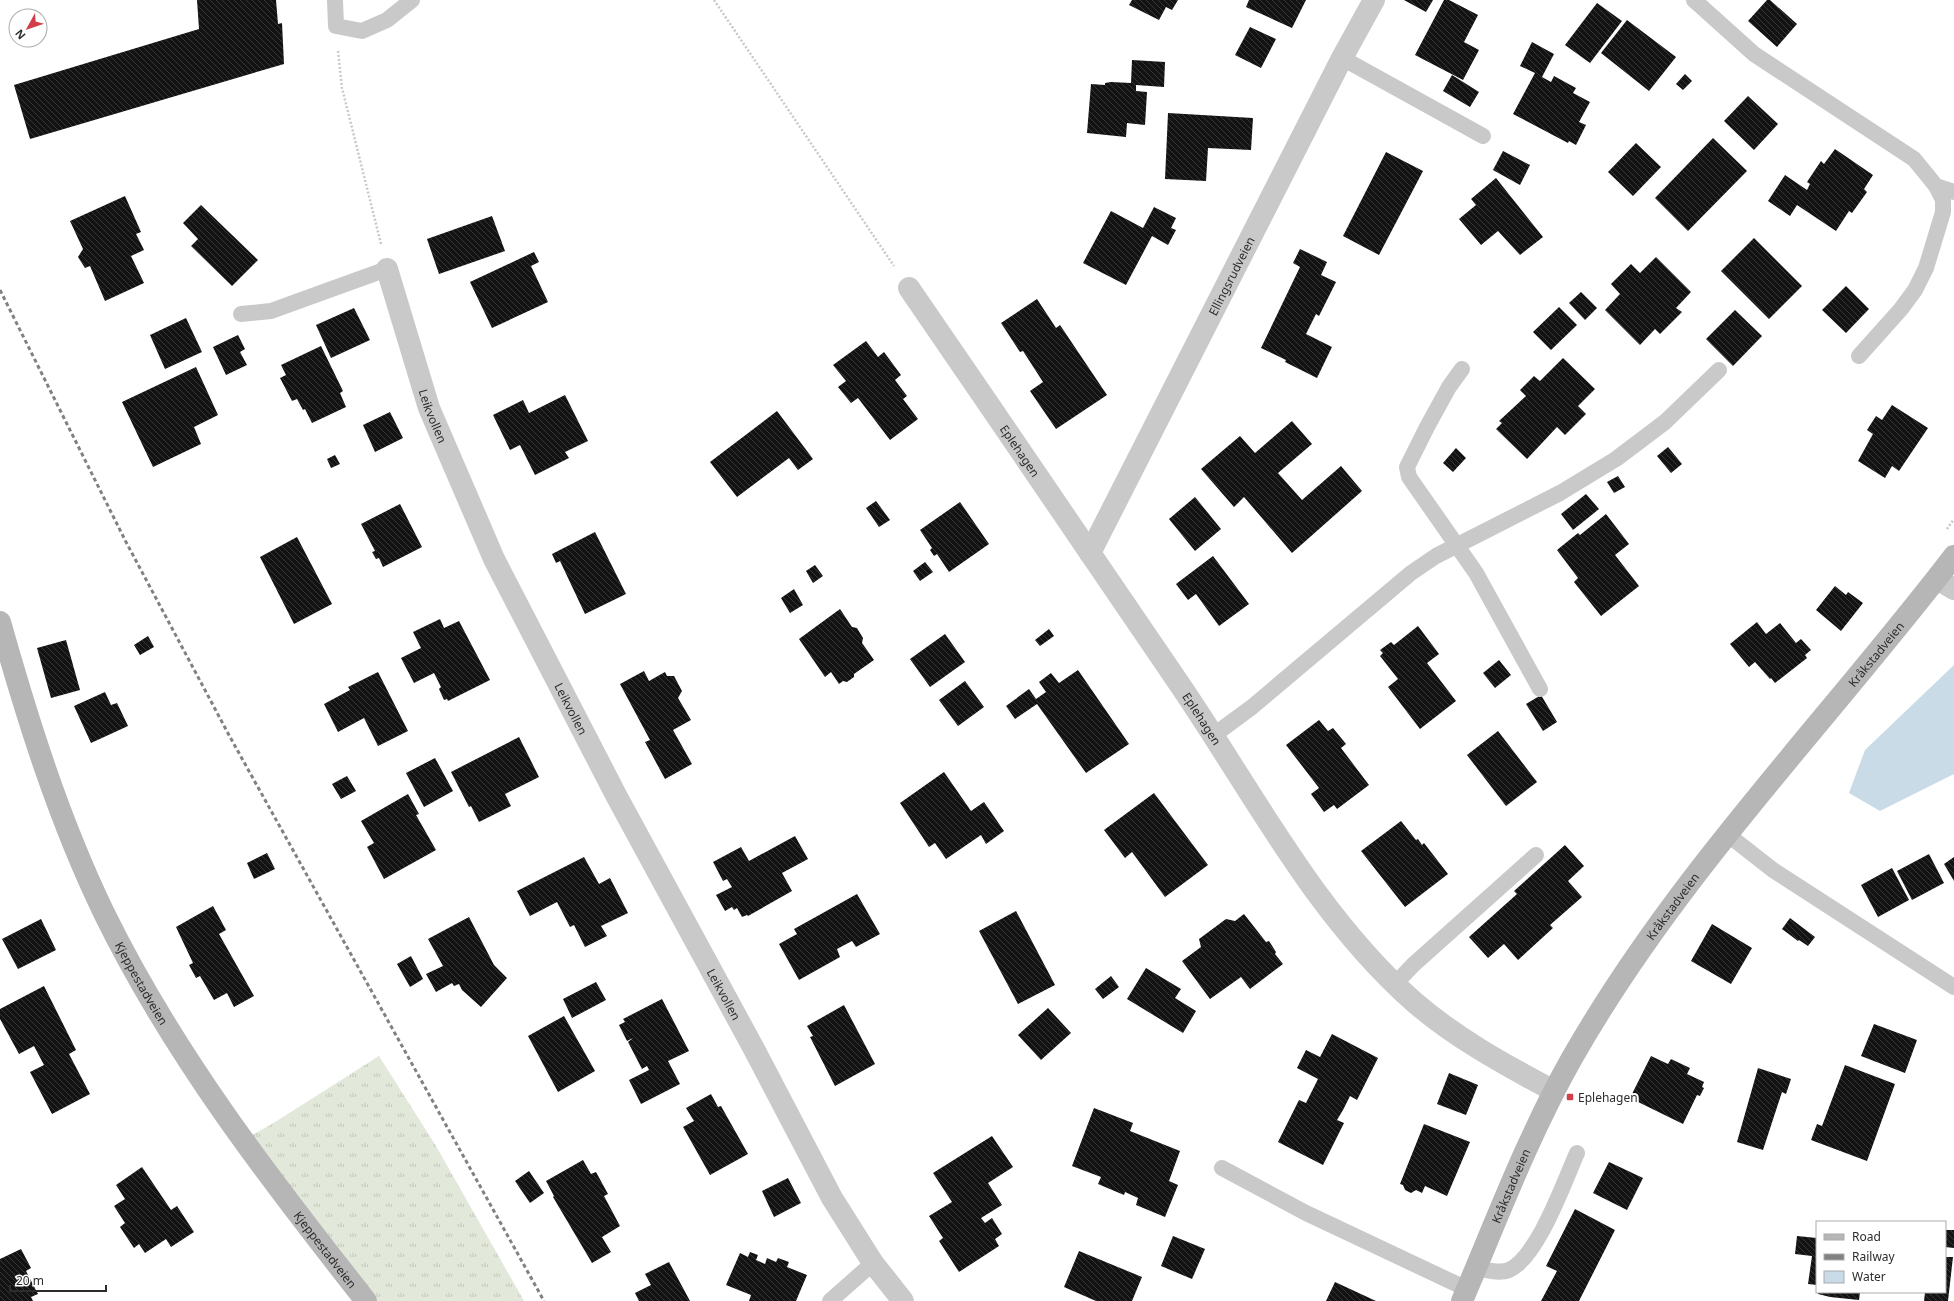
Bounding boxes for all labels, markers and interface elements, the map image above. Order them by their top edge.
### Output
north arrow [8,8,48,48]
text: N [11,26,29,43]
street label: Ellingsrudveien [1204,233,1258,318]
street label: Leikvollen [415,387,451,445]
street label: Eplehagen [996,421,1044,480]
street label: Kråkstadveien [1844,618,1908,690]
street label: Leikvollen [551,680,592,738]
street label: Eplehagen [1179,689,1226,748]
street label: Kråkstadveien [1642,869,1703,943]
street label: Kjeppestadveien [111,938,172,1028]
street label: Leikvollen [703,965,745,1023]
place label: Eplehagen [1578,1089,1638,1106]
marker: Eplehagen [1565,1092,1575,1102]
street label: Kråkstadveien [1487,1146,1534,1226]
street label: Kjeppestadveien [290,1207,361,1291]
legend [1816,1221,1946,1293]
text: Road [1852,1228,1881,1245]
text: Railway [1852,1248,1896,1265]
scale bar [10,1267,106,1293]
text: Water [1852,1268,1886,1285]
text: 20 m [16,1272,44,1289]

